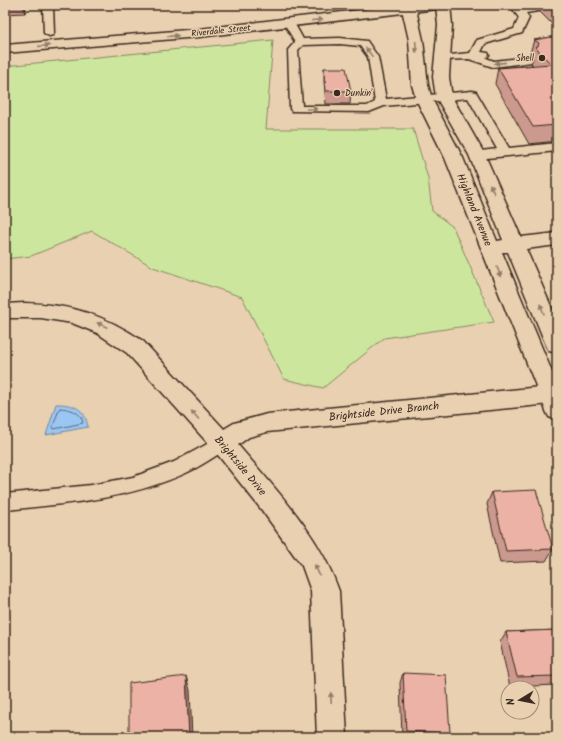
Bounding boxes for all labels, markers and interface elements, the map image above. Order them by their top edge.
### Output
one-way arrow [311,16,323,23]
street label: Riverdale Street [191,20,252,42]
one-way arrow [167,32,180,39]
one-way arrow [413,41,420,53]
one-way arrow [38,43,50,50]
one-way arrow [365,46,374,57]
place label: Shell [516,51,535,66]
marker: Shell [537,53,547,63]
one-way arrow [494,60,506,67]
place label: Dunkin' [345,86,373,101]
marker: Dunkin' [332,88,342,98]
one-way arrow [306,106,319,112]
street label: Highland Avenue [451,171,497,249]
one-way arrow [489,184,495,195]
one-way arrow [497,266,503,278]
one-way arrow [539,303,546,315]
one-way arrow [96,322,108,328]
street label: Brightside Drive Branch [328,397,440,427]
one-way arrow [191,410,200,419]
street label: Brightside Drive [209,432,271,500]
one-way arrow [314,564,320,575]
north arrow [500,680,540,720]
one-way arrow [327,692,334,704]
text: N [502,697,521,707]

